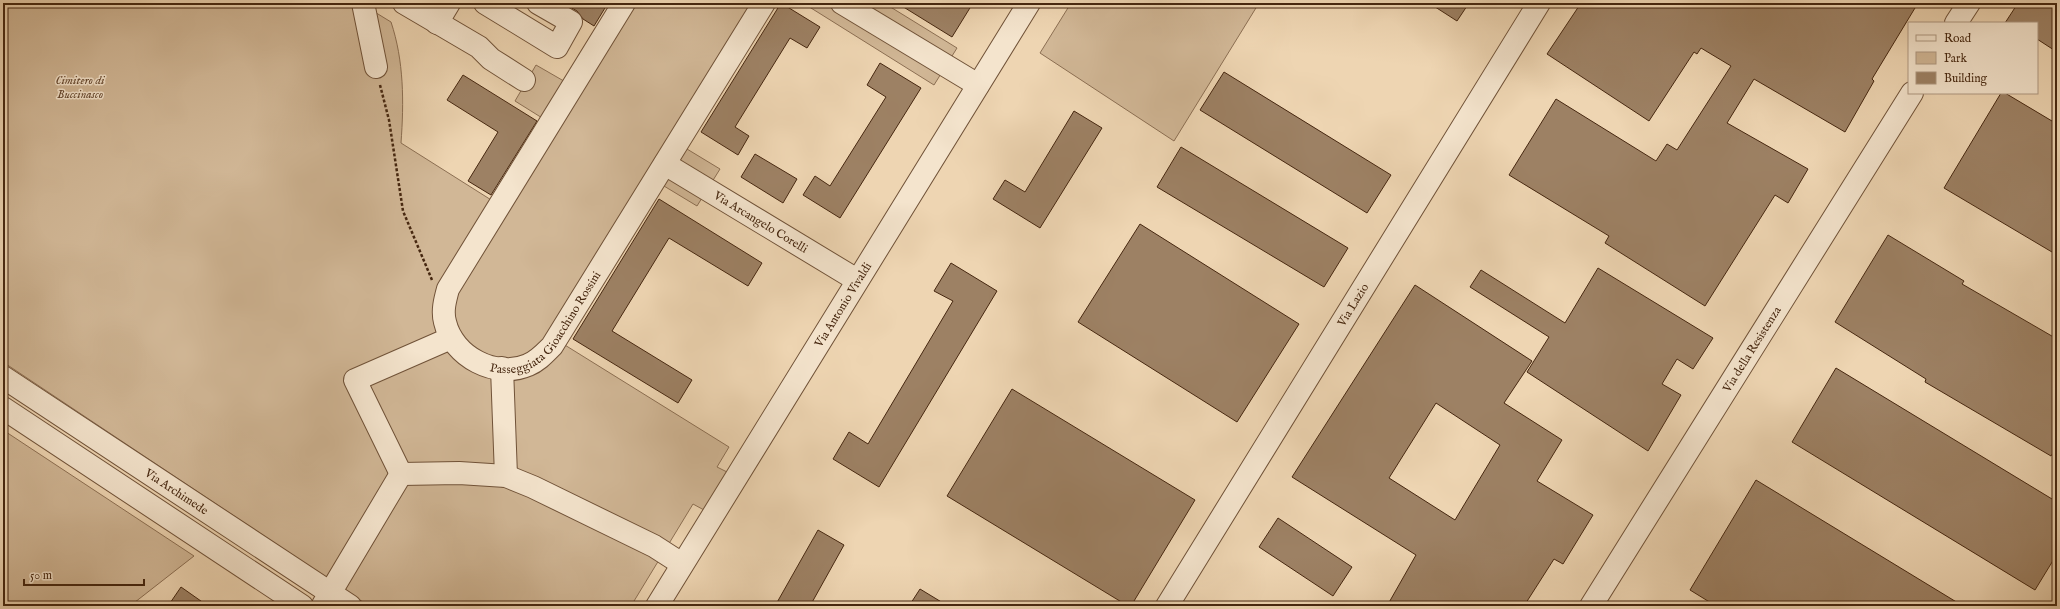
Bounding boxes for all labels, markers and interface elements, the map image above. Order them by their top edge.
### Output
legend [1908,22,2038,94]
text: Road [1944,31,1972,46]
text: Park [1944,51,1967,66]
text: Building [1944,71,1988,86]
park label: Cimitero di Buccinasco [56,73,106,102]
street label: Via Arcangelo Corelli [710,188,810,256]
street label: Via Antonio Vivaldi [811,260,875,351]
street label: Passeggiata Gioacchino Rossini [488,269,604,377]
street label: Via Lazio [1334,280,1372,330]
street label: Via della Resistenza [1719,303,1785,396]
street label: Via Archimede [141,465,211,519]
scale bar [24,561,144,587]
text: 50 m [30,568,52,583]

